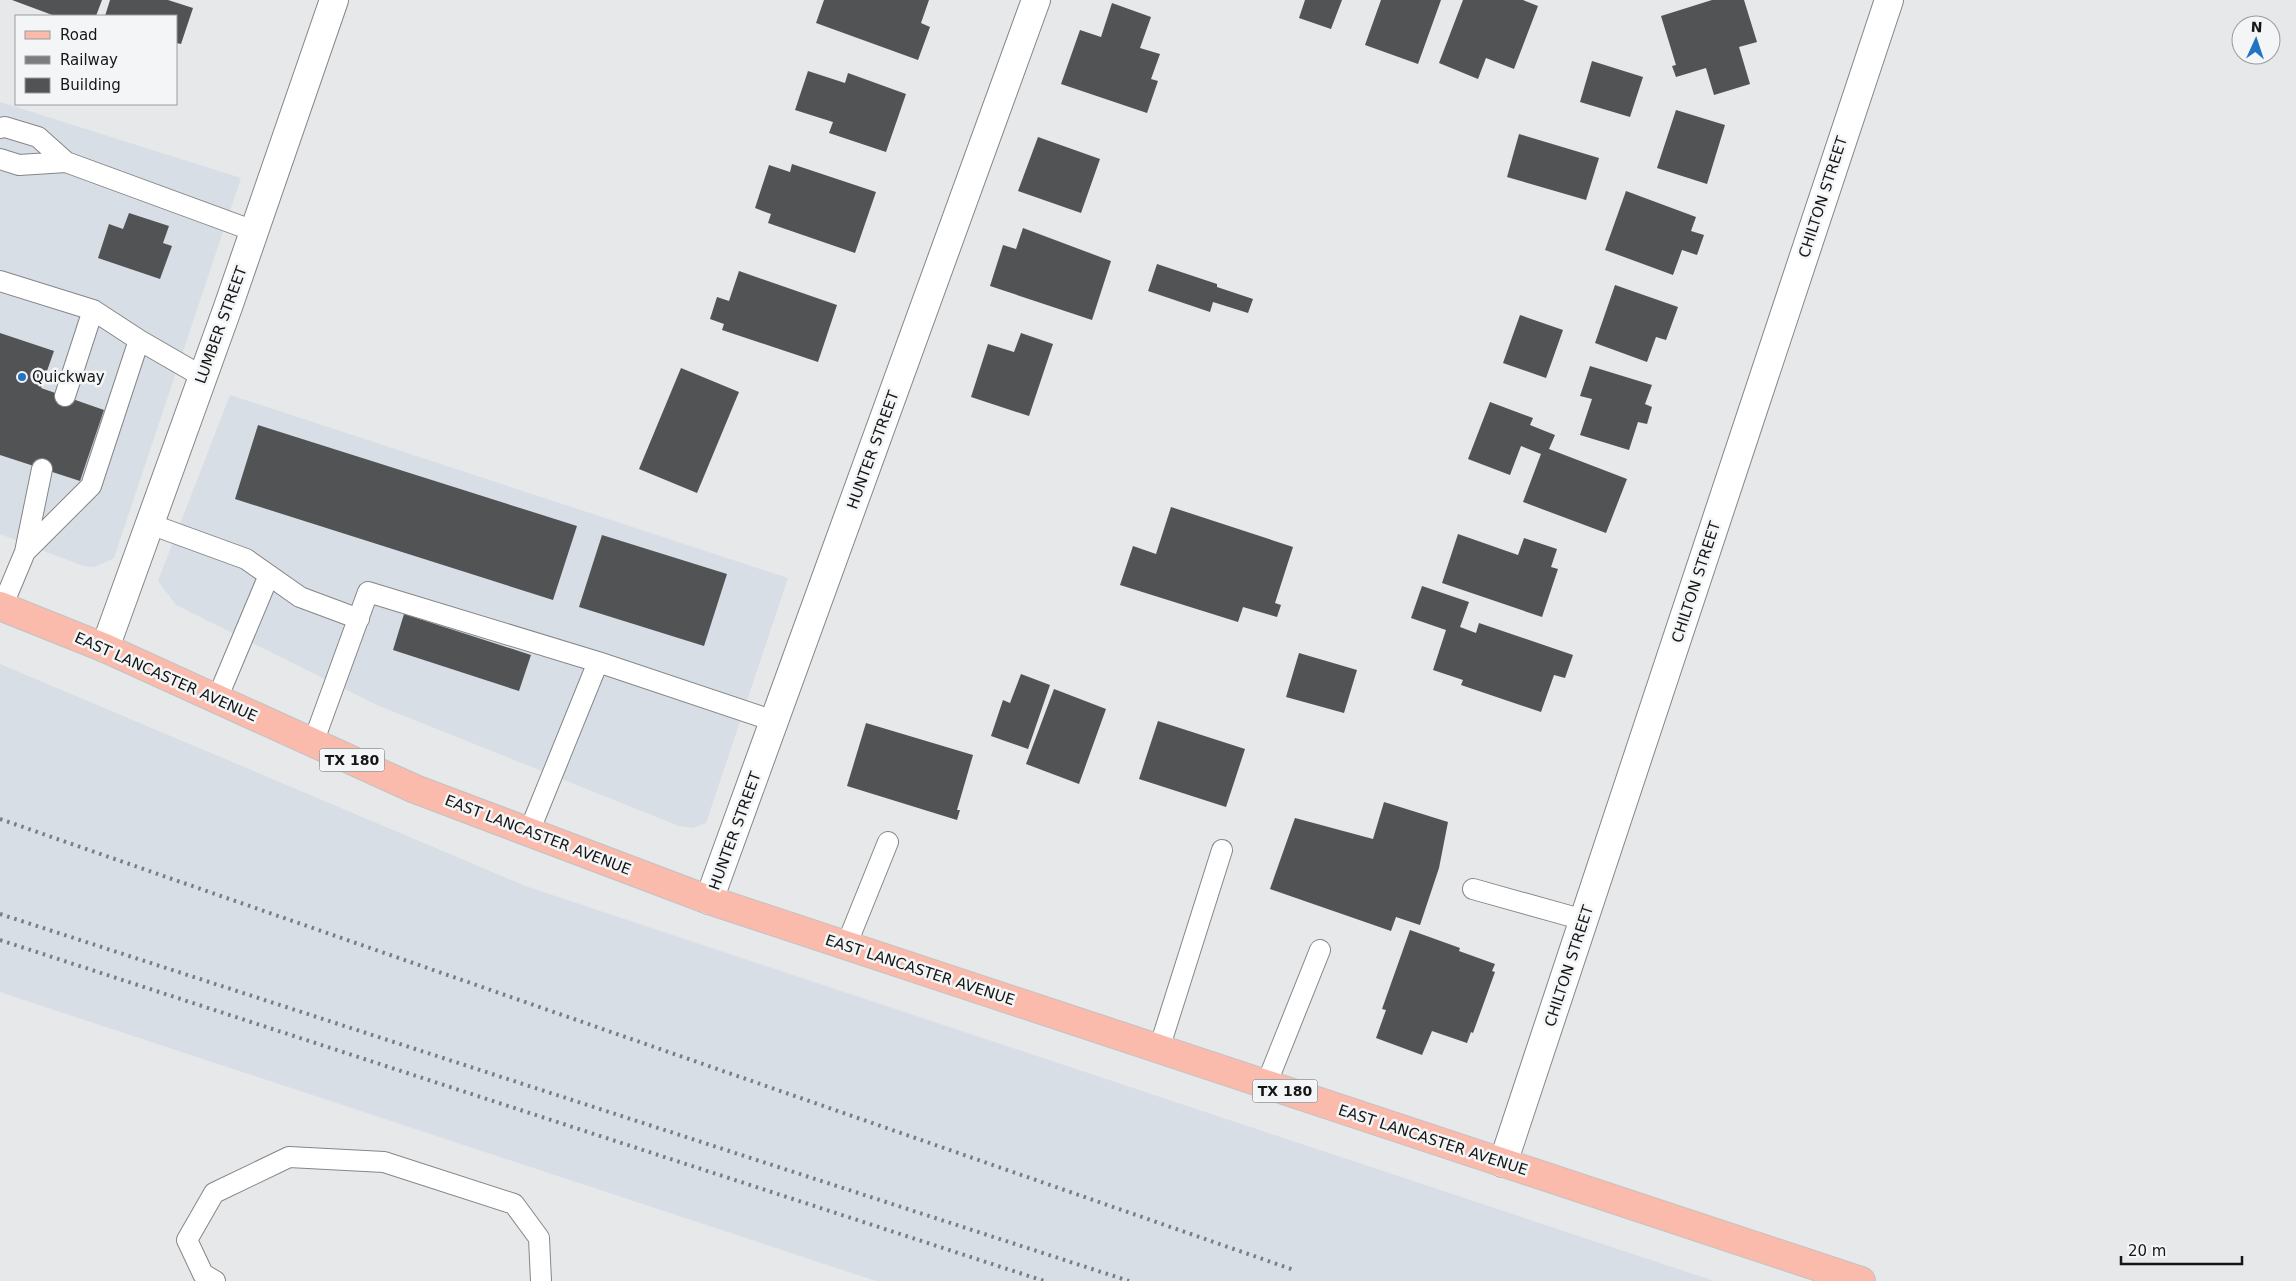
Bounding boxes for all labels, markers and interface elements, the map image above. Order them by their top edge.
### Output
legend [15,15,178,105]
north arrow [2231,15,2281,65]
text: N [2250,19,2263,35]
text: Road [60,26,98,44]
text: Railway [60,51,118,69]
text: Building [60,76,121,94]
street label: CHILTON STREET [1795,133,1851,260]
street label: LUMBER STREET [191,263,251,386]
place label: Quickway [32,368,105,386]
marker: Quickway [16,371,28,383]
street label: HUNTER STREET [843,388,903,512]
street label: CHILTON STREET [1668,518,1724,645]
street label: EAST LANCASTER AVENUE [72,628,260,726]
road number: TX 180 [320,748,384,772]
street label: HUNTER STREET [705,769,765,893]
street label: EAST LANCASTER AVENUE [442,791,634,879]
street label: CHILTON STREET [1541,902,1597,1029]
street label: EAST LANCASTER AVENUE [823,931,1017,1009]
road number: TX 180 [1252,1080,1318,1102]
street label: EAST LANCASTER AVENUE [1336,1101,1530,1179]
scale bar [2121,1234,2242,1266]
text: 20 m [2128,1242,2166,1260]

